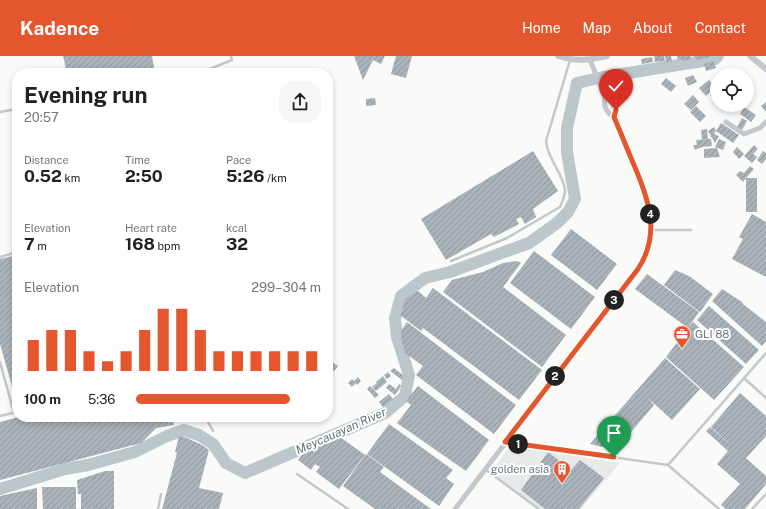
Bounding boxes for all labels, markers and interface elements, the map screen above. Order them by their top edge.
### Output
text: Kadence [20,17,99,39]
text: Home [522,20,561,36]
text: Map [583,20,611,36]
text: About [633,20,673,36]
text: Contact [695,20,746,36]
map controls [710,68,754,112]
button: locate [710,68,754,112]
pin [599,69,633,110]
icon: check [605,75,627,97]
button: share [279,81,321,123]
text: Evening run [24,82,148,108]
text: 20:57 [24,110,59,125]
text: Distance [24,154,69,166]
text: Time [125,154,150,166]
text: Pace [226,154,251,166]
text: 0.52 [24,166,62,186]
text: 2:50 [125,166,163,186]
text: 5:26 [226,166,264,186]
text: km [62,172,80,184]
text: /km [264,172,287,184]
pin: 4 [640,204,660,224]
text: 4 [646,208,654,220]
text: Elevation [24,222,71,234]
text: Heart rate [125,222,177,234]
text: kcal [226,222,247,234]
text: 7 [24,234,35,254]
text: 168 [125,234,155,254]
text: 32 [226,234,248,254]
text: m [35,240,47,252]
text: bpm [155,240,180,252]
text: Elevation [24,280,79,295]
text: 299–304 m [251,280,321,295]
pin: 3 [604,290,624,310]
text: 3 [610,294,618,306]
office icon: GLI 88 [672,324,692,349]
place label: GLI 88 [695,328,729,340]
pin: 2 [545,366,565,386]
text: 2 [552,370,559,382]
text: 100 m [24,392,61,407]
text: 5:36 [88,392,115,407]
water label: Meycauayan River [294,405,389,457]
pin [597,416,631,457]
icon: arrive [603,422,625,444]
pin: 1 [508,434,528,454]
text: 1 [516,438,520,450]
building icon: golden asia [552,459,572,484]
place label: golden asia [491,463,549,475]

